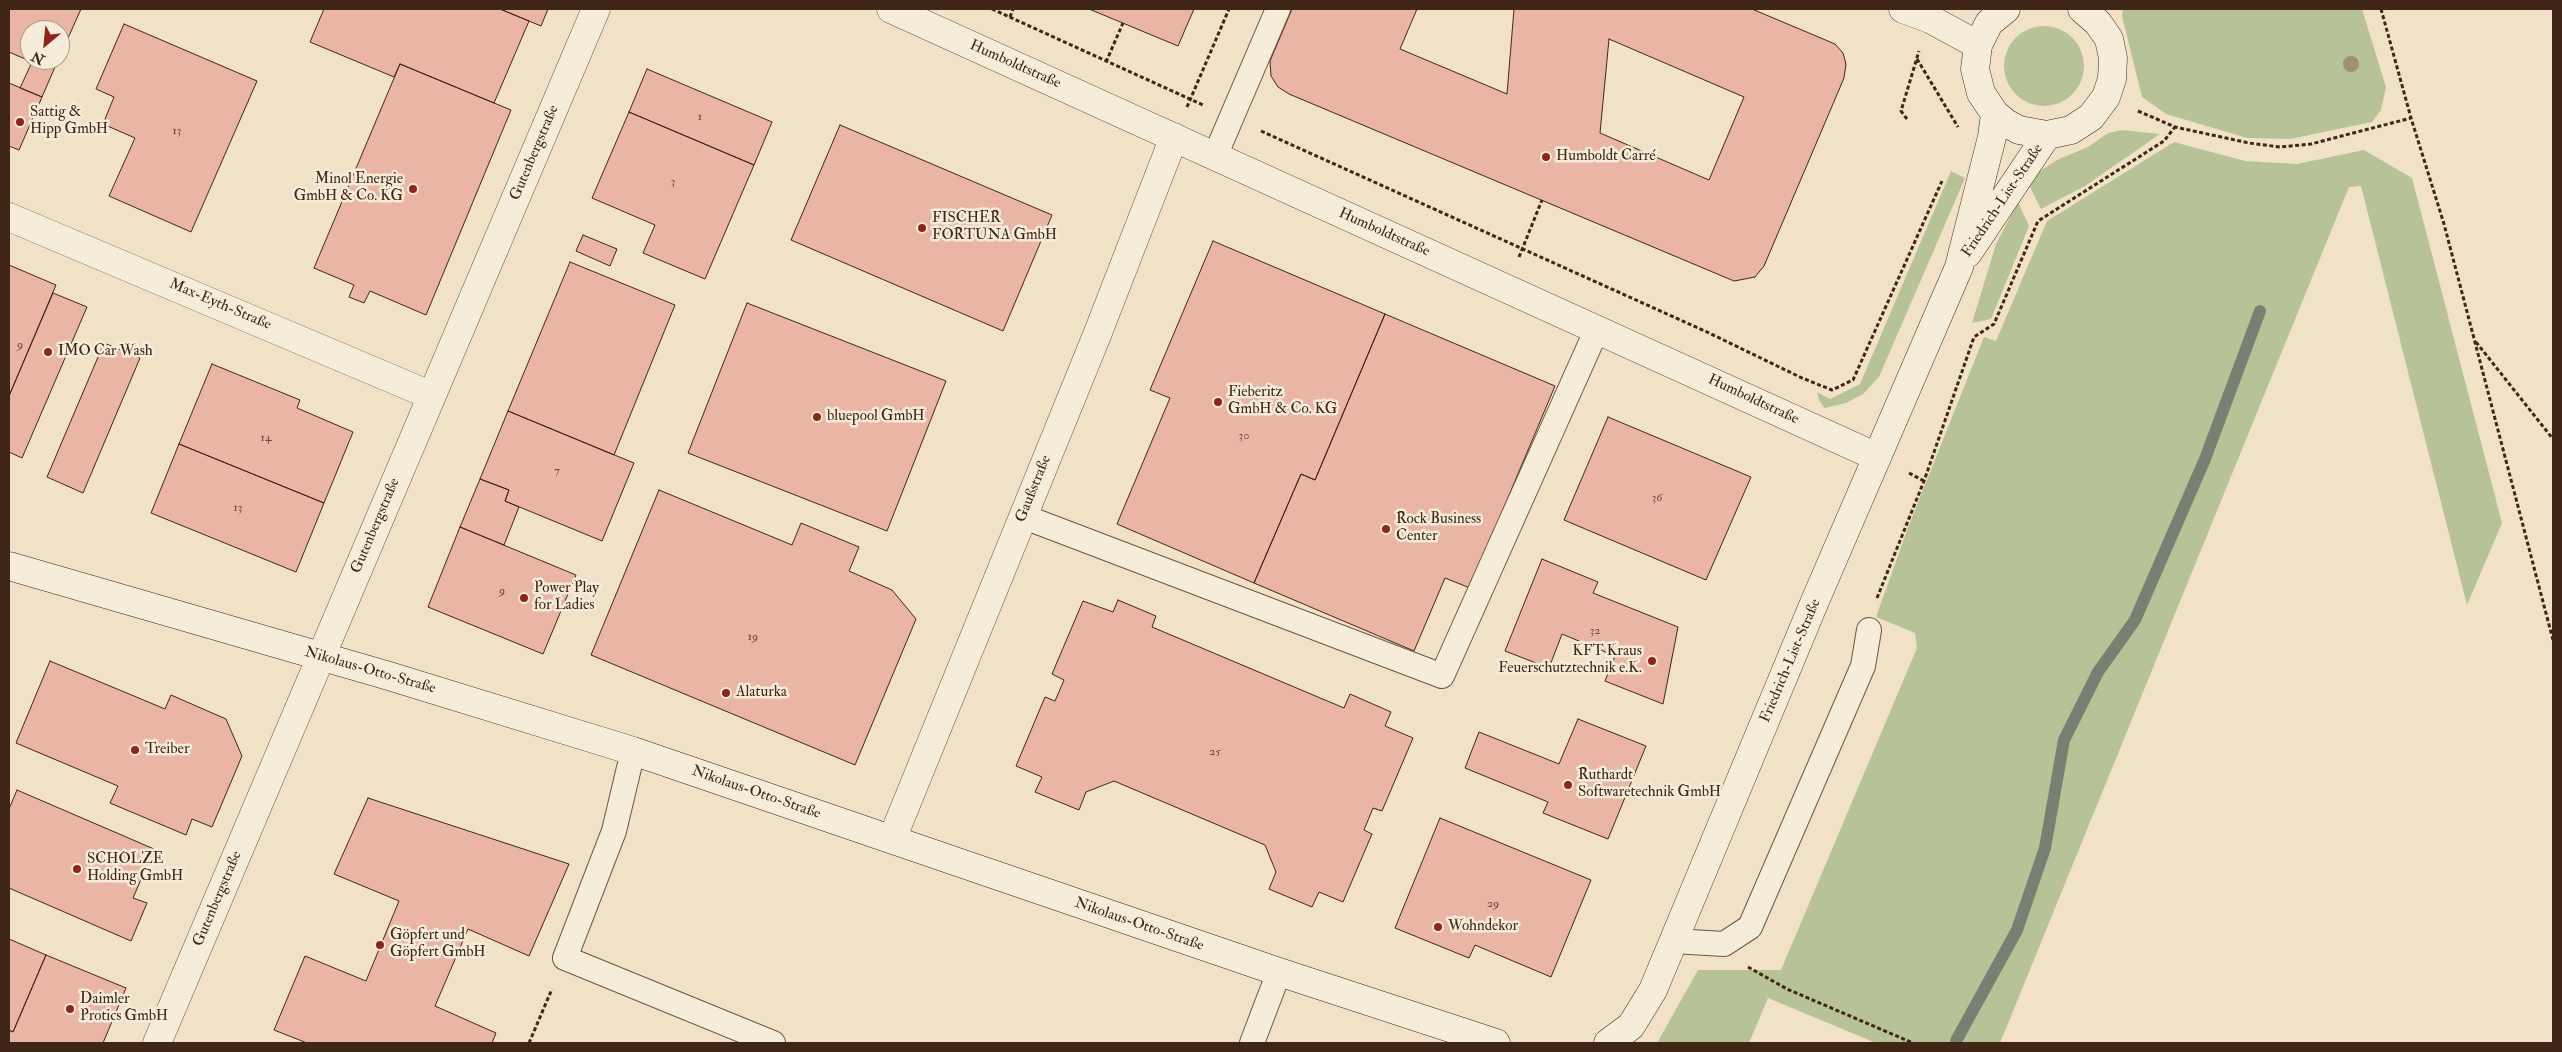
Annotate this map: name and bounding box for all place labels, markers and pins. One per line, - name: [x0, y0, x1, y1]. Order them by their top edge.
- place label: Sattig & Hipp GmbH: [30, 104, 108, 139]
- marker: Sattig & Hipp GmbH: [14, 116, 26, 128]
- place label: Humboldt Carré: [1556, 148, 1656, 166]
- marker: Humboldt Carré: [1540, 151, 1552, 163]
- place label: Minol Energie GmbH & Co. KG: [294, 171, 403, 206]
- marker: Minol Energie GmbH & Co. KG: [407, 183, 419, 195]
- place label: FISCHER FORTUNA GmbH: [932, 210, 1057, 245]
- marker: FISCHER FORTUNA GmbH: [916, 222, 928, 234]
- place label: IMO Car Wash: [58, 343, 153, 361]
- marker: IMO Car Wash: [42, 346, 54, 358]
- place label: Fieberitz GmbH & Co. KG: [1228, 384, 1337, 419]
- marker: Fieberitz GmbH & Co. KG: [1212, 396, 1224, 408]
- place label: bluepool GmbH: [827, 408, 925, 426]
- marker: bluepool GmbH: [811, 411, 823, 423]
- place label: Rock Business Center: [1396, 511, 1481, 546]
- marker: Rock Business Center: [1380, 523, 1392, 535]
- place label: Power Play for Ladies: [534, 580, 599, 615]
- marker: Power Play for Ladies: [518, 592, 530, 604]
- place label: KFT Kraus Feuerschutztechnik e.K.: [1498, 643, 1642, 678]
- marker: KFT Kraus Feuerschutztechnik e.K.: [1646, 655, 1658, 667]
- place label: Alaturka: [736, 684, 787, 702]
- marker: Alaturka: [720, 687, 732, 699]
- place label: Treiber: [145, 741, 189, 759]
- marker: Treiber: [129, 744, 141, 756]
- place label: Ruthardt Softwaretechnik GmbH: [1578, 767, 1721, 802]
- marker: Ruthardt Softwaretechnik GmbH: [1562, 779, 1574, 791]
- place label: SCHOLZE Holding GmbH: [87, 851, 183, 886]
- marker: SCHOLZE Holding GmbH: [71, 863, 83, 875]
- place label: Wohndekor: [1448, 918, 1518, 936]
- marker: Wohndekor: [1432, 921, 1444, 933]
- place label: Göpfert und Göpfert GmbH: [390, 927, 486, 962]
- marker: Göpfert und Göpfert GmbH: [374, 939, 386, 951]
- place label: Daimler Protics GmbH: [80, 991, 168, 1026]
- marker: Daimler Protics GmbH: [64, 1003, 76, 1015]

